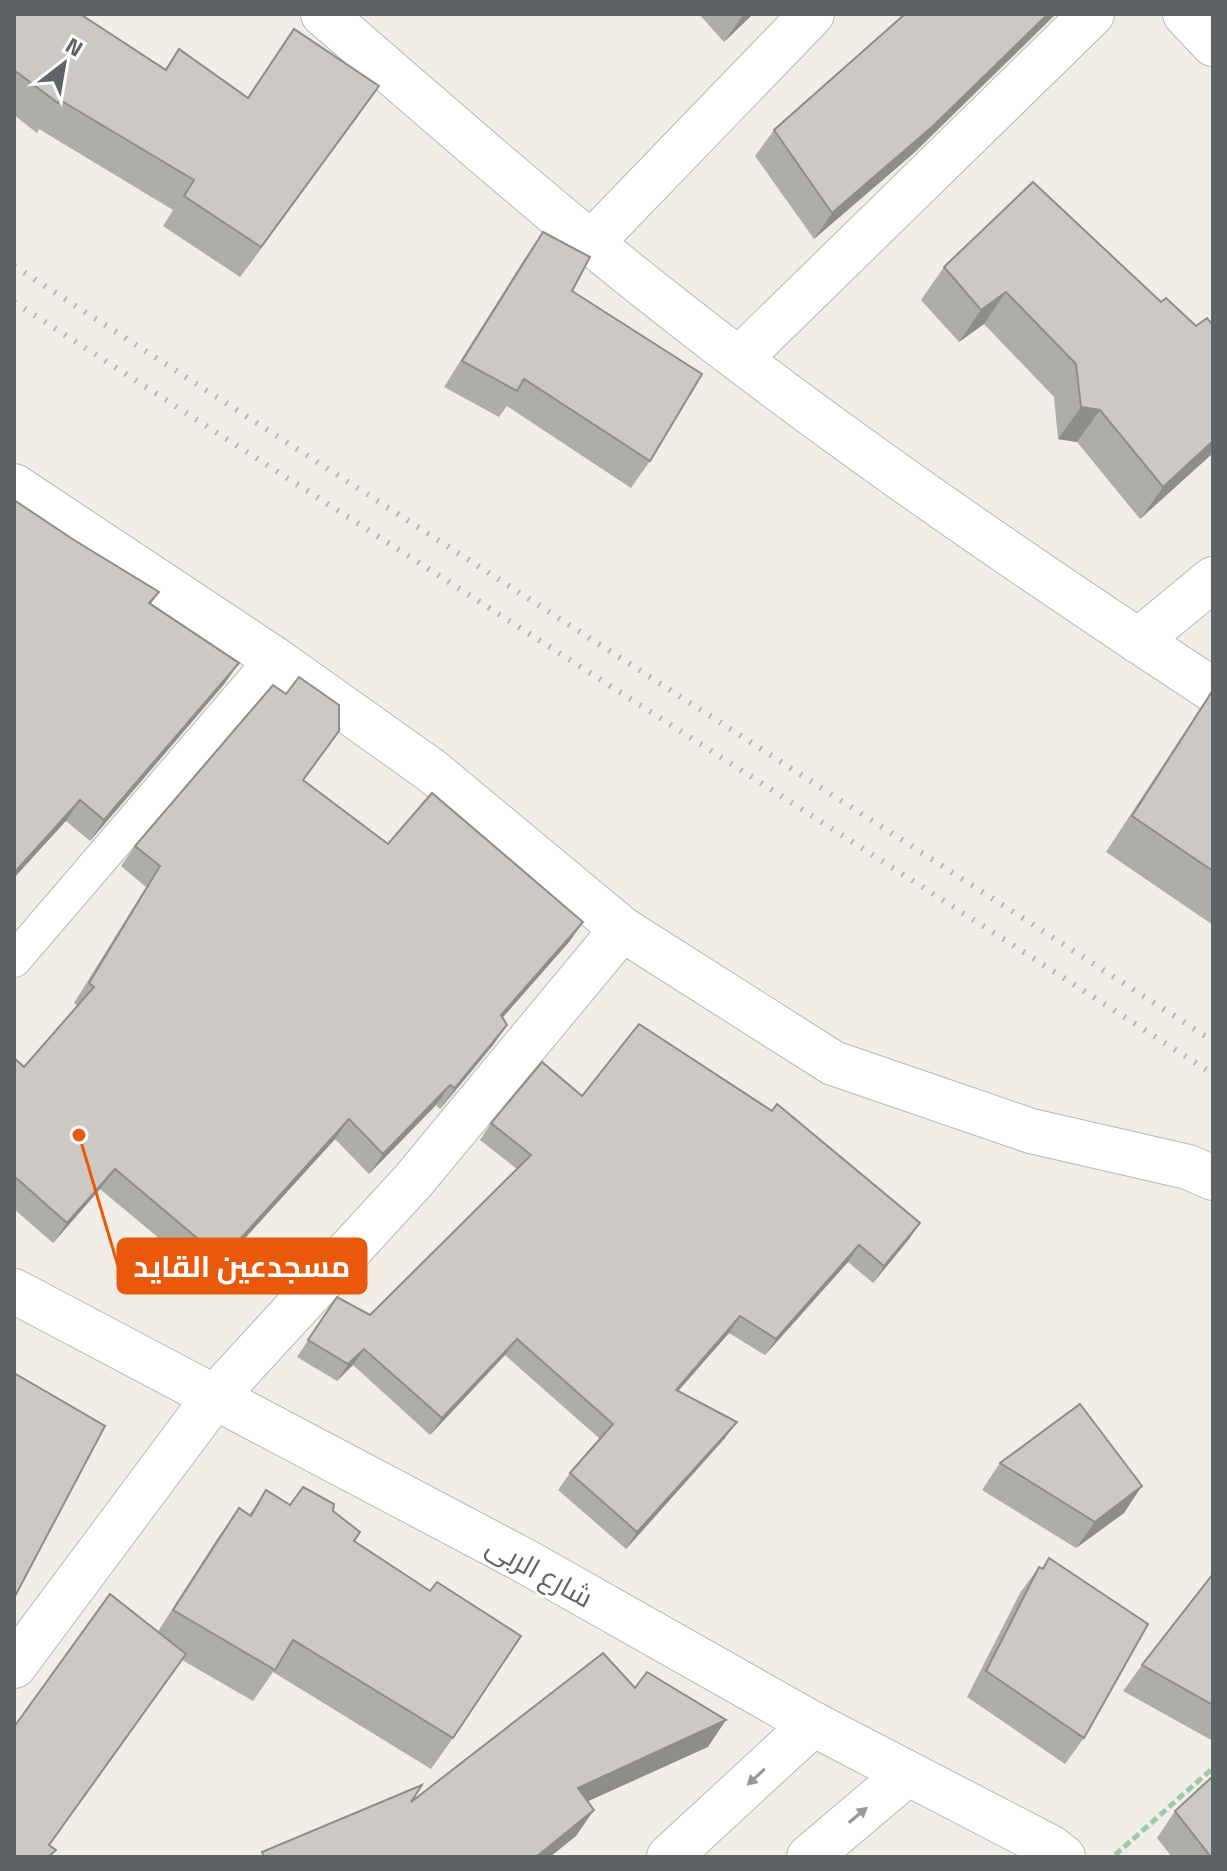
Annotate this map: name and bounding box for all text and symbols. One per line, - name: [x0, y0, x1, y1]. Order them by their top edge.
- north arrow: [24, 24, 104, 104]
- text: N: [59, 28, 90, 65]
- callout: مسجدعين القايد: [118, 1239, 366, 1293]
- text: مسجدعين القايد: [134, 1243, 350, 1289]
- street label: شارع الربى: [479, 1524, 601, 1618]
- one-way arrow: [746, 1767, 765, 1785]
- one-way arrow: [848, 1807, 868, 1824]

